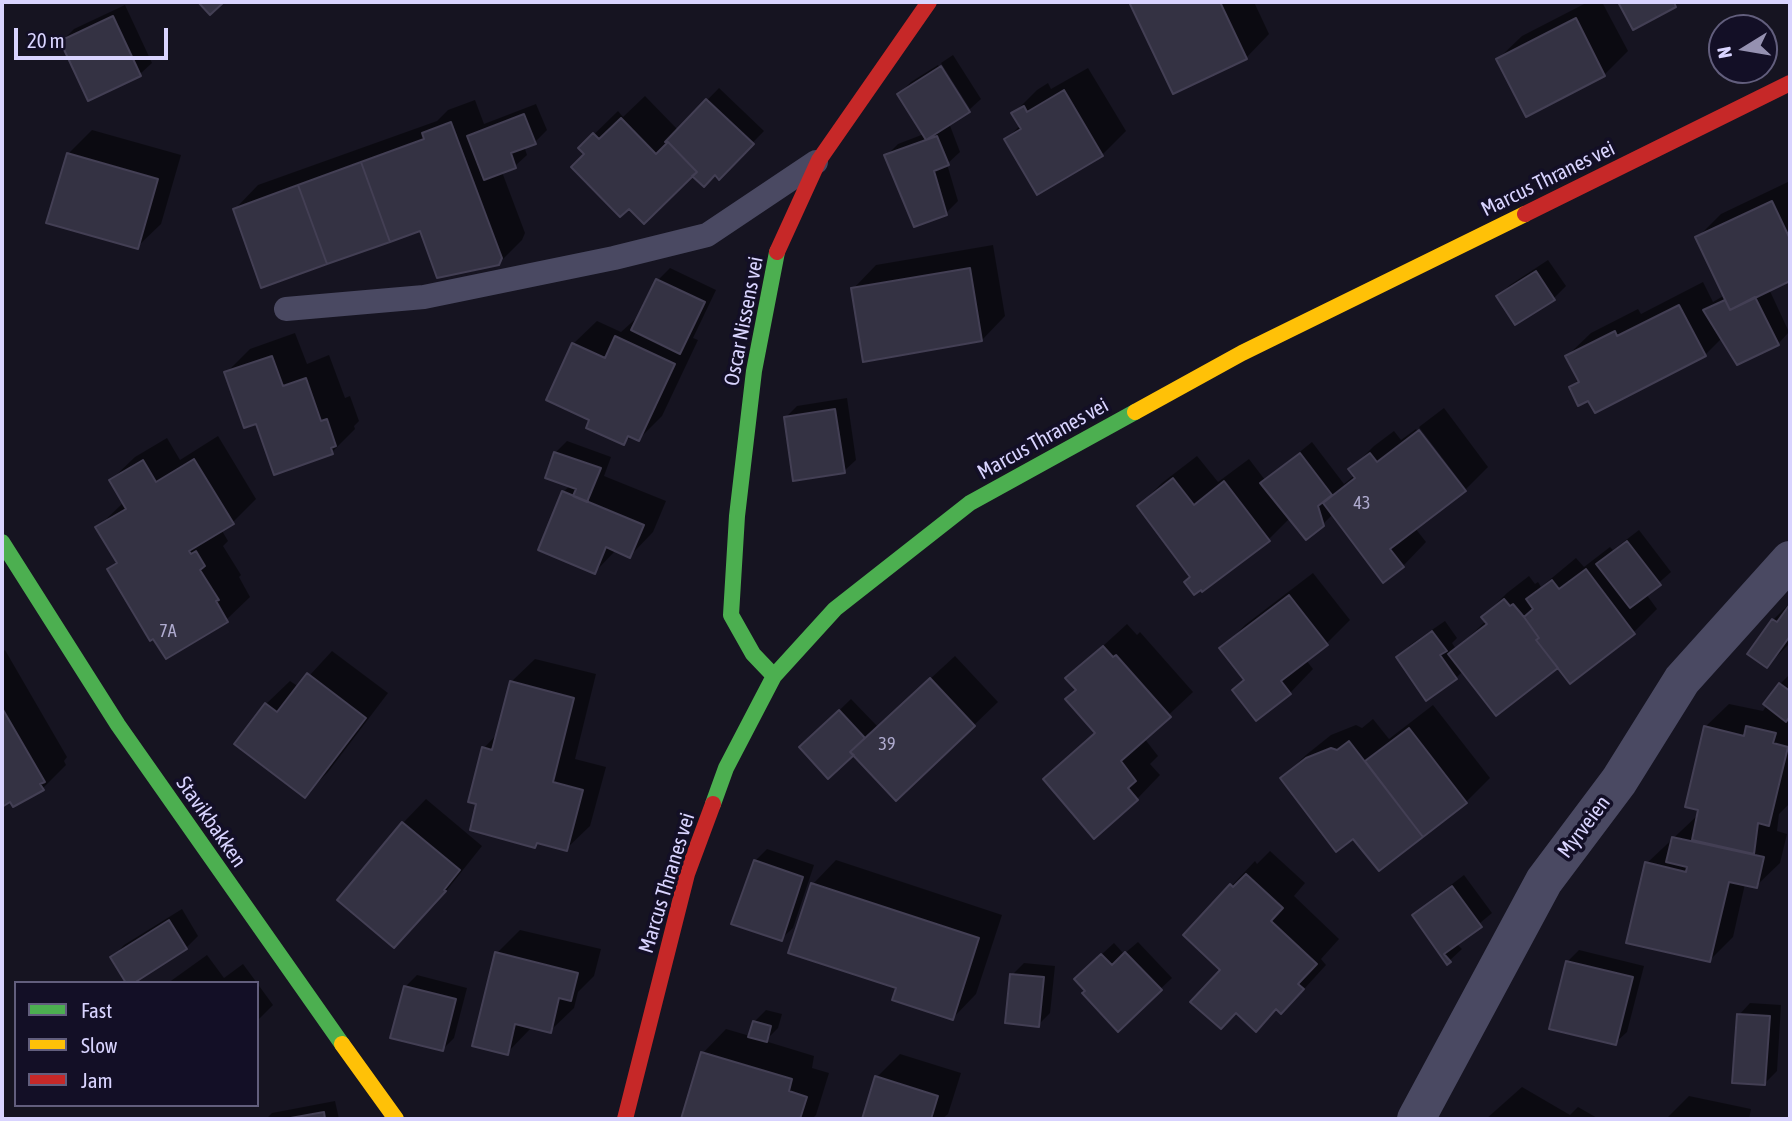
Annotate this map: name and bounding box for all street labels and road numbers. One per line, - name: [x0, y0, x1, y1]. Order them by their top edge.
- street label: Marcus Thranes vei: [1477, 136, 1619, 222]
- street label: Oscar Nissens vei: [719, 254, 769, 388]
- street label: Marcus Thranes vei: [973, 393, 1113, 485]
- street label: Stavikbakken: [171, 772, 251, 872]
- street label: Myrveien: [1552, 791, 1616, 863]
- street label: Marcus Thranes vei: [634, 810, 700, 956]

